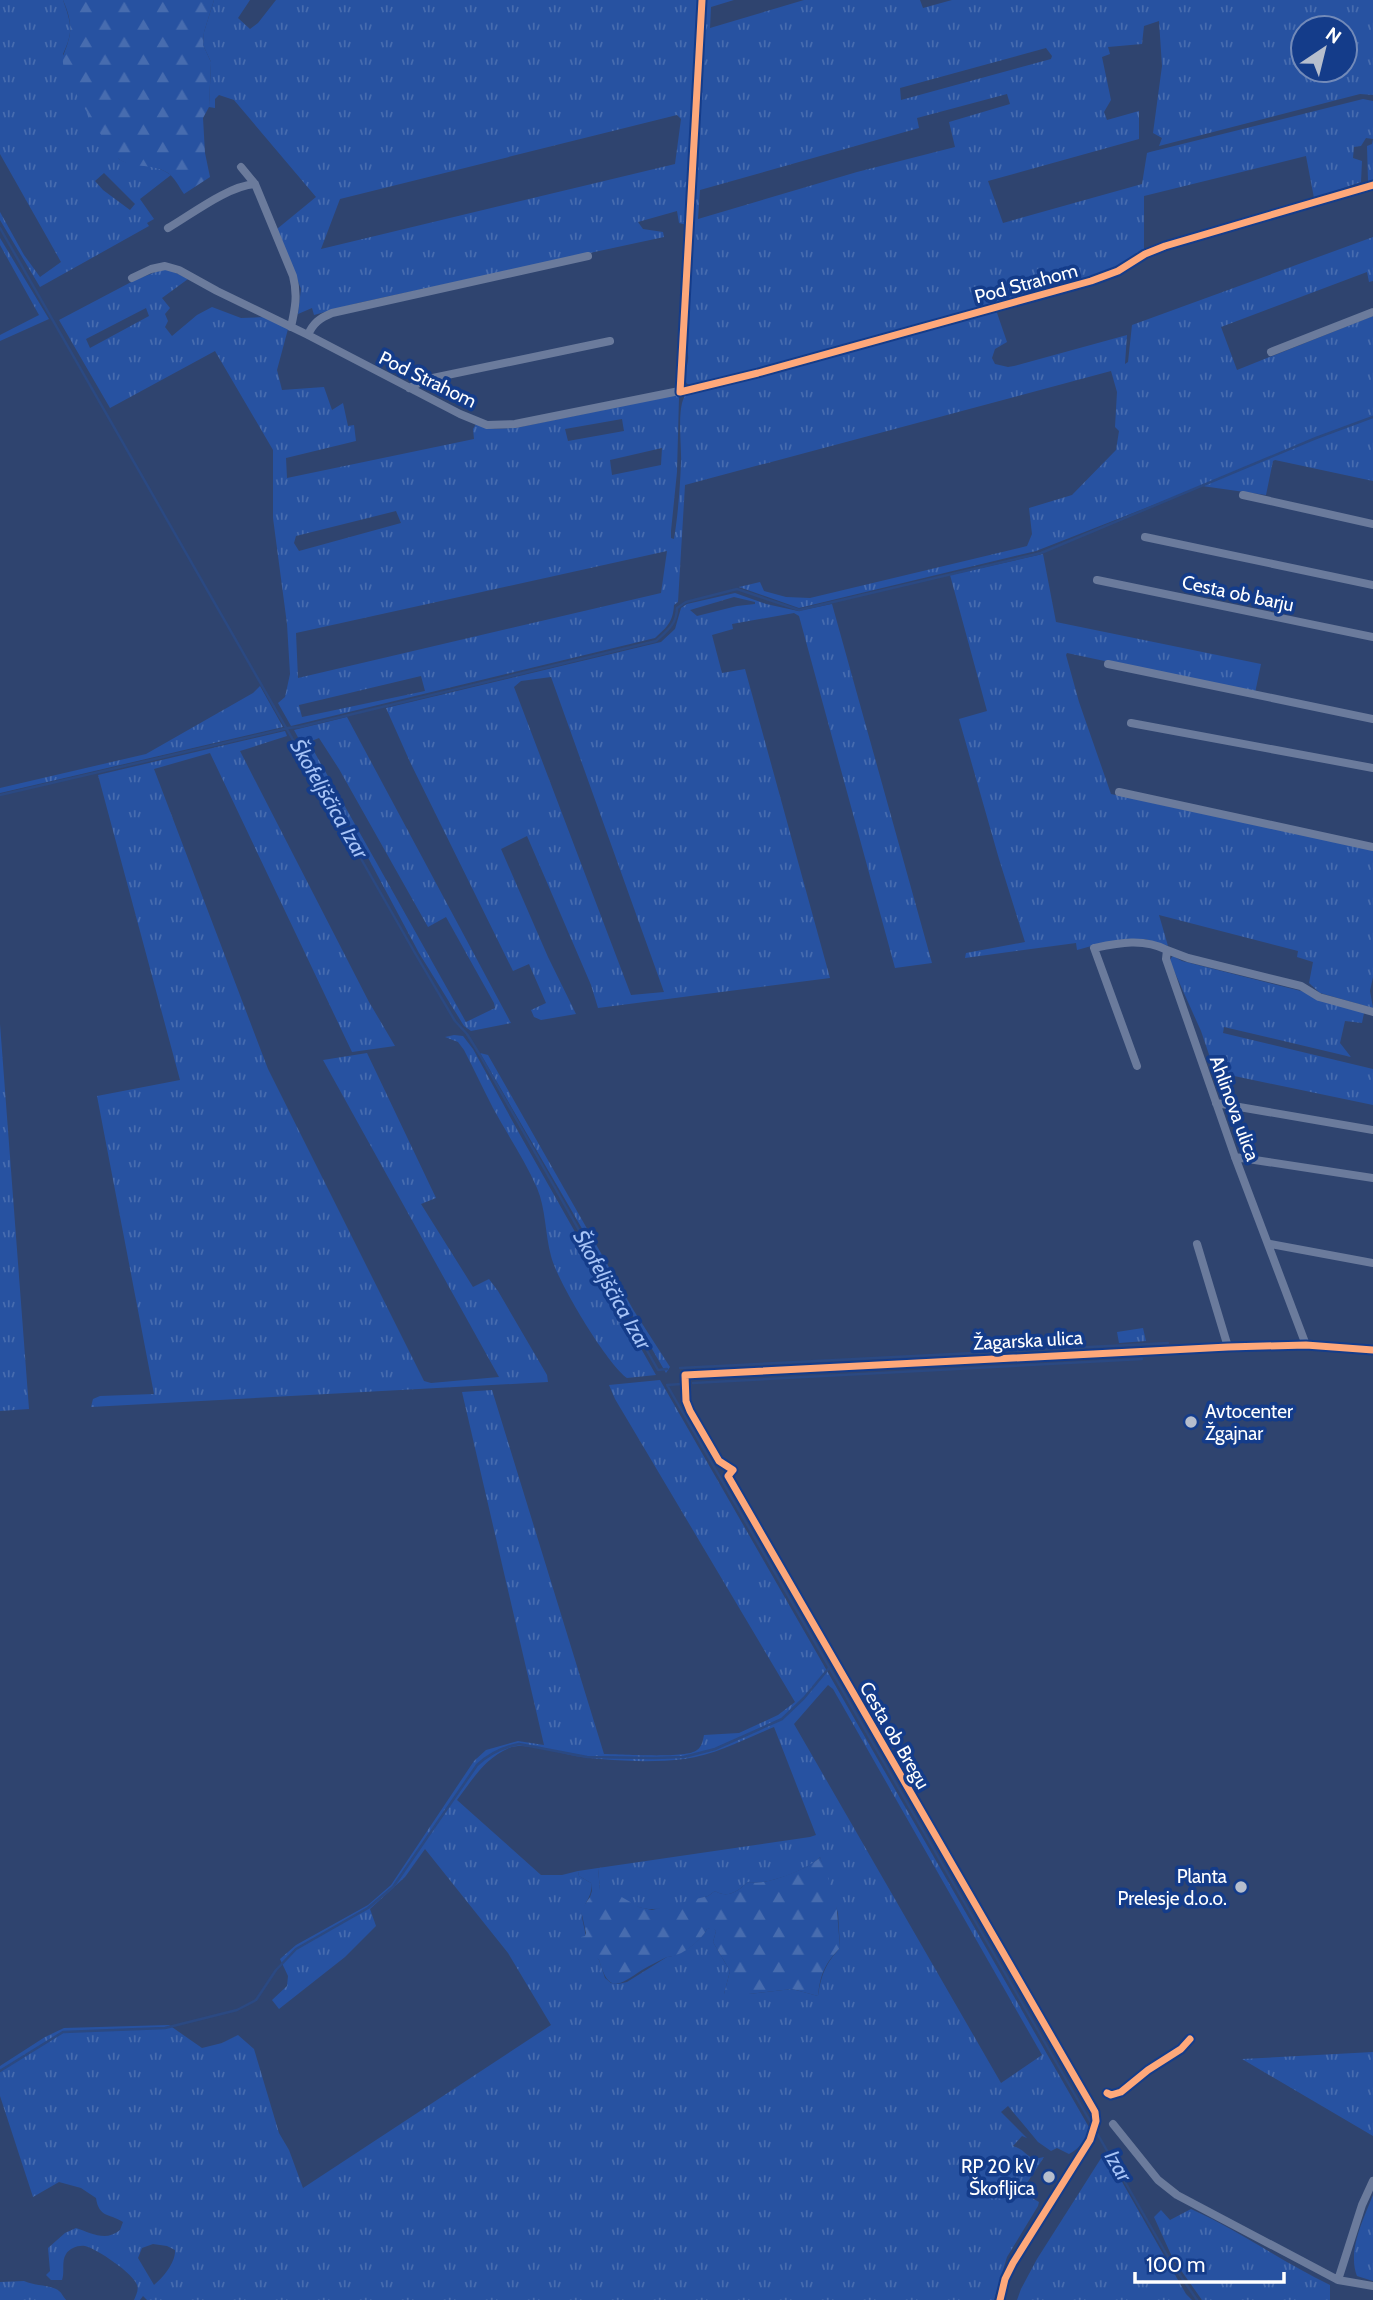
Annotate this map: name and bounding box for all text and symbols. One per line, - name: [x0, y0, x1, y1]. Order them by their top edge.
- north arrow: [1289, 14, 1359, 84]
- text: N: [1321, 22, 1346, 49]
- street label: Pod Strahom: [972, 259, 1080, 308]
- street label: Pod Strahom: [375, 346, 480, 413]
- street label: Cesta ob barju: [1180, 570, 1296, 617]
- water label: Škofeljščica Izar: [284, 735, 374, 865]
- street label: Ahlinova ulica: [1205, 1052, 1264, 1164]
- water label: Škofeljščica Izar: [567, 1226, 657, 1356]
- street label: Žagarska ulica: [973, 1325, 1083, 1355]
- place label: Avtocenter Žgajnar: [1205, 1400, 1293, 1445]
- marker: Avtocenter Žgajnar: [1183, 1414, 1199, 1430]
- street label: Cesta ob Bregu: [855, 1677, 935, 1793]
- place label: Planta Prelesje d.o.o.: [1117, 1865, 1227, 1910]
- marker: Planta Prelesje d.o.o.: [1233, 1879, 1249, 1895]
- water label: Izar: [1100, 2146, 1138, 2187]
- place label: RP 20 kV Škofljica: [961, 2155, 1035, 2200]
- marker: RP 20 kV Škofljica: [1041, 2169, 1057, 2185]
- scale bar: [1135, 2240, 1284, 2284]
- text: 100 m: [1146, 2252, 1205, 2277]

